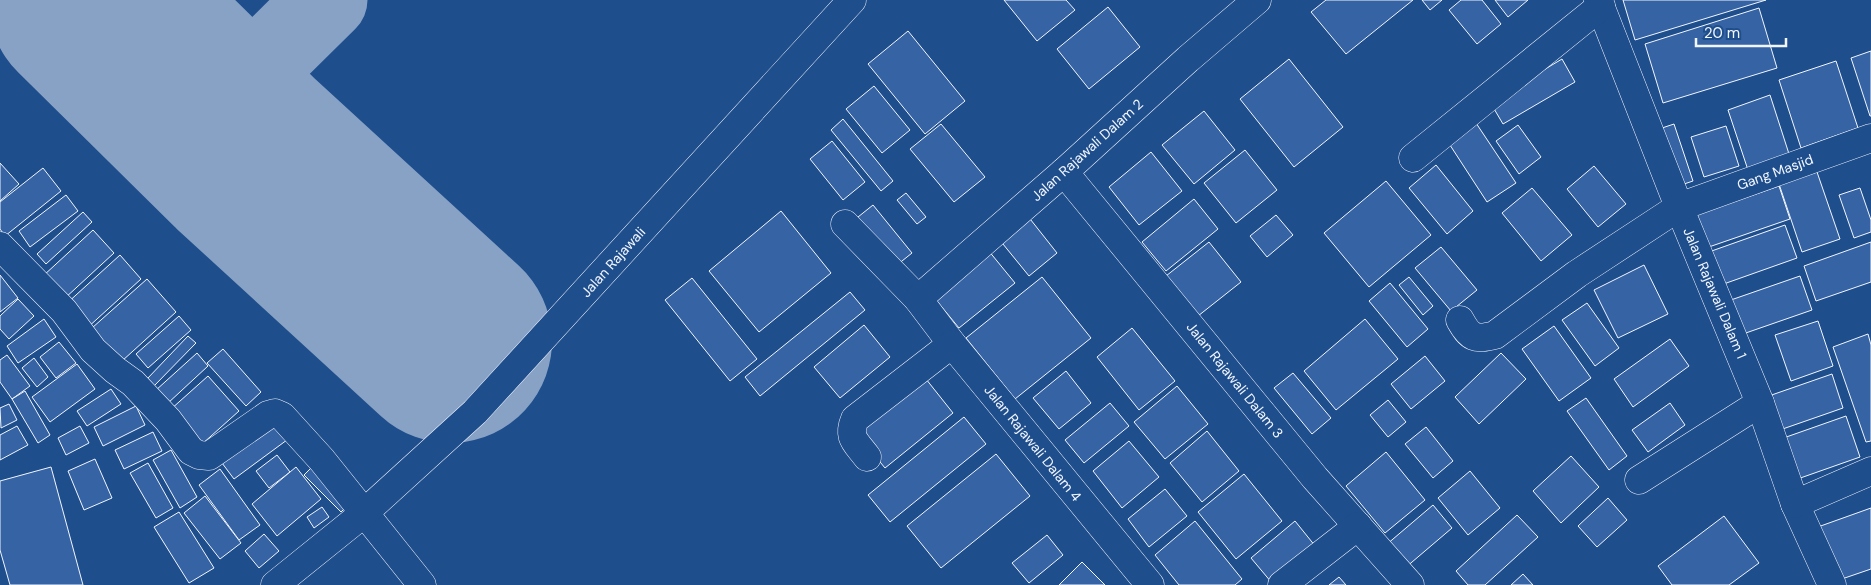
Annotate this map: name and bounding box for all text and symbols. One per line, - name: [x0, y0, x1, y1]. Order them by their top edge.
- scale bar: [1696, 15, 1786, 47]
- text: 20 m: [1704, 23, 1740, 43]
- street label: Jalan Rajawali Dalam 2: [1027, 95, 1147, 205]
- street label: Gang Masjid: [1734, 150, 1816, 194]
- street label: Jalan Rajawali: [577, 223, 649, 301]
- street label: Jalan Rajawali Dalam 1: [1679, 225, 1751, 361]
- street label: Jalan Rajawali Dalam 3: [1183, 318, 1287, 442]
- street label: Jalan Rajawali Dalam 4: [980, 381, 1086, 505]

